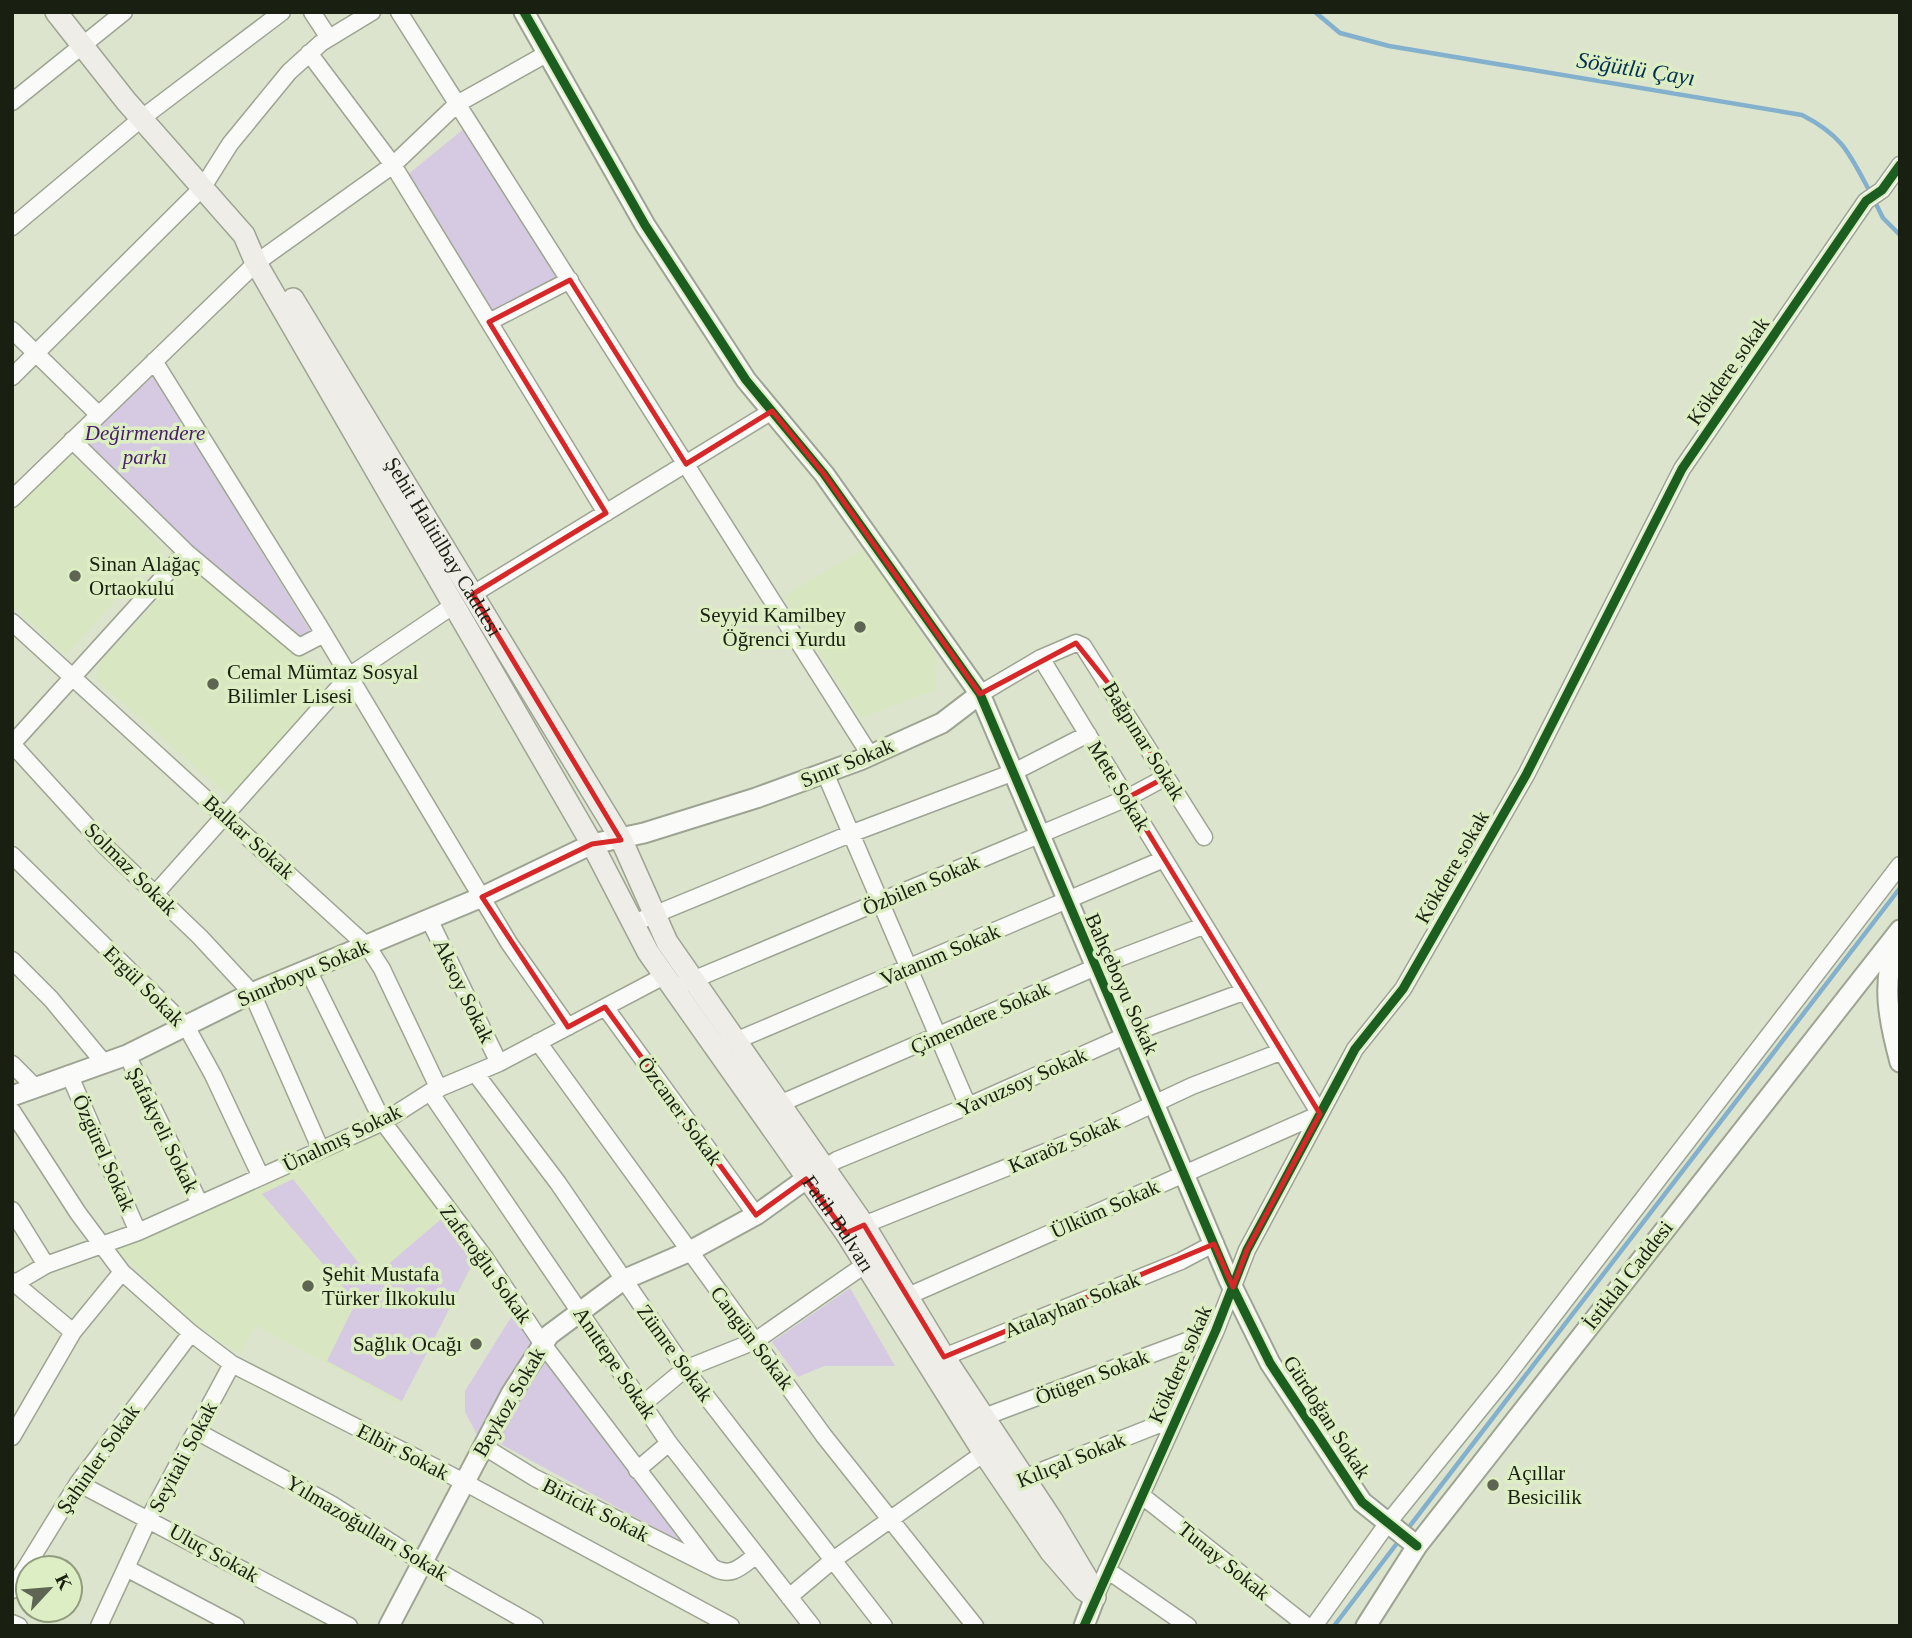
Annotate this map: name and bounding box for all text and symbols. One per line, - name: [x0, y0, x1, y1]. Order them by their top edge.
- water label: Söğütlü Çayı: [1575, 47, 1697, 91]
- street label: Kökdere sokak: [1682, 312, 1774, 430]
- park label: Değirmendere parkı: [84, 421, 205, 469]
- street label: Şehit Halitilbay Caddesi: [380, 453, 507, 641]
- place label: Sinan Alağaç Ortaokulu: [89, 552, 200, 600]
- marker: Sinan Alağaç Ortaokulu: [67, 568, 83, 584]
- place label: Seyyid Kamilbey Öğrenci Yurdu: [700, 603, 846, 651]
- marker: Seyyid Kamilbey Öğrenci Yurdu: [852, 619, 868, 635]
- place label: Cemal Mümtaz Sosyal Bilimler Lisesi: [227, 660, 418, 708]
- marker: Cemal Mümtaz Sosyal Bilimler Lisesi: [205, 676, 221, 692]
- street label: Bağpınar Sokak: [1098, 678, 1190, 805]
- street label: Sınır Sokak: [797, 733, 898, 793]
- street label: Mete Sokak: [1083, 737, 1156, 836]
- street label: Balkar Sokak: [199, 790, 300, 884]
- street label: Kökdere sokak: [1410, 806, 1494, 928]
- street label: Solmaz Sokak: [80, 818, 183, 921]
- street label: Özbilen Sokak: [859, 849, 983, 920]
- street label: Bahçeboyu Sokak: [1080, 910, 1164, 1059]
- street label: Vatanım Sokak: [877, 919, 1004, 991]
- street label: Sınırboyu Sokak: [234, 934, 373, 1012]
- street label: Aksoy Sokak: [429, 935, 500, 1047]
- street label: Ergül Sokak: [99, 941, 190, 1032]
- street label: Çimendere Sokak: [907, 976, 1054, 1059]
- street label: Yavuzsoy Sokak: [953, 1042, 1091, 1121]
- street label: Özcaner Sokak: [633, 1052, 728, 1170]
- street label: Şafakyeli Sokak: [122, 1063, 204, 1197]
- street label: Özgürel Sokak: [68, 1091, 141, 1216]
- street label: Ünalmış Sokak: [279, 1099, 406, 1177]
- street label: Karaöz Sokak: [1005, 1110, 1124, 1178]
- street label: Fatih Bulvarı: [797, 1171, 880, 1277]
- street label: Ülküm Sokak: [1047, 1174, 1163, 1244]
- street label: Zaferoğlu Sokak: [435, 1200, 537, 1328]
- street label: İstiklal Caddesi: [1578, 1216, 1678, 1334]
- place label: Şehit Mustafa Türker İlkokulu: [322, 1262, 456, 1310]
- street label: Atalayhan Sokak: [1001, 1267, 1144, 1343]
- marker: Şehit Mustafa Türker İlkokulu: [300, 1278, 316, 1294]
- street label: Cangün Sokak: [705, 1282, 799, 1395]
- street label: Zümre Sokak: [632, 1300, 718, 1406]
- street label: Kökdere sokak: [1143, 1301, 1217, 1427]
- street label: Anıttepe Sokak: [569, 1302, 662, 1424]
- place label: Sağlık Ocağı: [353, 1332, 462, 1356]
- marker: Sağlık Ocağı: [468, 1336, 484, 1352]
- street label: Beykoz Sokak: [468, 1343, 550, 1461]
- street label: Ötügen Sokak: [1032, 1344, 1153, 1410]
- street label: Gürdoğan Sokak: [1278, 1351, 1376, 1483]
- street label: Seyitali Sokak: [144, 1397, 222, 1516]
- street label: Şahinler Sokak: [52, 1399, 145, 1518]
- street label: Elbir Sokak: [353, 1419, 453, 1486]
- street label: Kılıçal Sokak: [1013, 1427, 1129, 1493]
- place label: Açıllar Besicilik: [1507, 1461, 1582, 1509]
- street label: Yılmazoğulları Sokak: [282, 1470, 453, 1586]
- street label: Biricik Sokak: [539, 1473, 654, 1547]
- marker: Açıllar Besicilik: [1485, 1477, 1501, 1493]
- street label: Tunay Sokak: [1173, 1517, 1275, 1605]
- street label: Uluç Sokak: [165, 1519, 263, 1588]
- north arrow: [14, 1554, 84, 1624]
- text: K: [51, 1571, 77, 1593]

